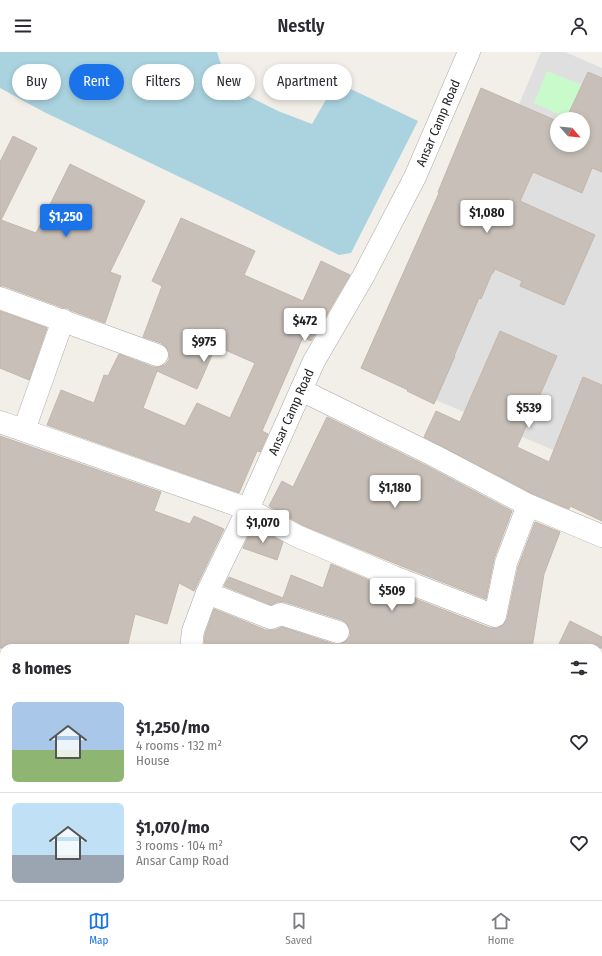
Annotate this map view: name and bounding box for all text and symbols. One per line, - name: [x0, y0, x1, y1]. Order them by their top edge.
- icon: menu: [12, 15, 34, 37]
- text: Nestly: [278, 15, 324, 37]
- icon: person: [568, 15, 590, 37]
- chip: Buy: [12, 64, 61, 100]
- chip: Rent: [69, 64, 124, 100]
- chip: Filters: [132, 64, 194, 100]
- chip: New: [202, 64, 255, 100]
- chip: Apartment: [263, 64, 352, 100]
- street label: Ansar Camp Road: [413, 77, 463, 169]
- north arrow: [550, 112, 590, 152]
- map controls: [550, 112, 590, 152]
- pin: $1,080: [454, 200, 520, 234]
- pin: $1,250: [33, 204, 99, 238]
- text: $1,080: [469, 205, 505, 220]
- text: $1,250: [49, 209, 83, 224]
- pin: $472: [281, 308, 329, 342]
- text: $472: [293, 313, 317, 328]
- pin: $975: [180, 329, 228, 363]
- text: $975: [192, 334, 216, 349]
- street label: Ansar Camp Road: [265, 367, 317, 457]
- pin: $539: [505, 395, 553, 429]
- text: $539: [516, 400, 542, 415]
- pin: $1,180: [362, 475, 428, 509]
- text: $1,180: [379, 480, 411, 495]
- pin: $1,070: [230, 510, 296, 544]
- text: $1,070: [246, 515, 280, 530]
- pin: $509: [368, 578, 416, 612]
- text: $509: [379, 583, 405, 598]
- icon: filters: [568, 657, 590, 679]
- text: 8 homes: [12, 658, 72, 679]
- text: $1,250/mo: [136, 717, 210, 738]
- icon: home: [44, 718, 92, 766]
- icon: heart: [568, 731, 590, 753]
- text: 4 rooms · 132 m²: [136, 738, 222, 753]
- text: House: [136, 753, 170, 768]
- text: $1,070/mo: [136, 817, 210, 838]
- icon: home: [44, 819, 92, 867]
- icon: heart: [568, 832, 590, 854]
- text: 3 rooms · 104 m²: [136, 838, 223, 853]
- text: Ansar Camp Road: [136, 853, 229, 868]
- tab: Map: [88, 910, 110, 947]
- tab: Saved: [285, 910, 312, 947]
- tab: Home: [488, 910, 514, 947]

